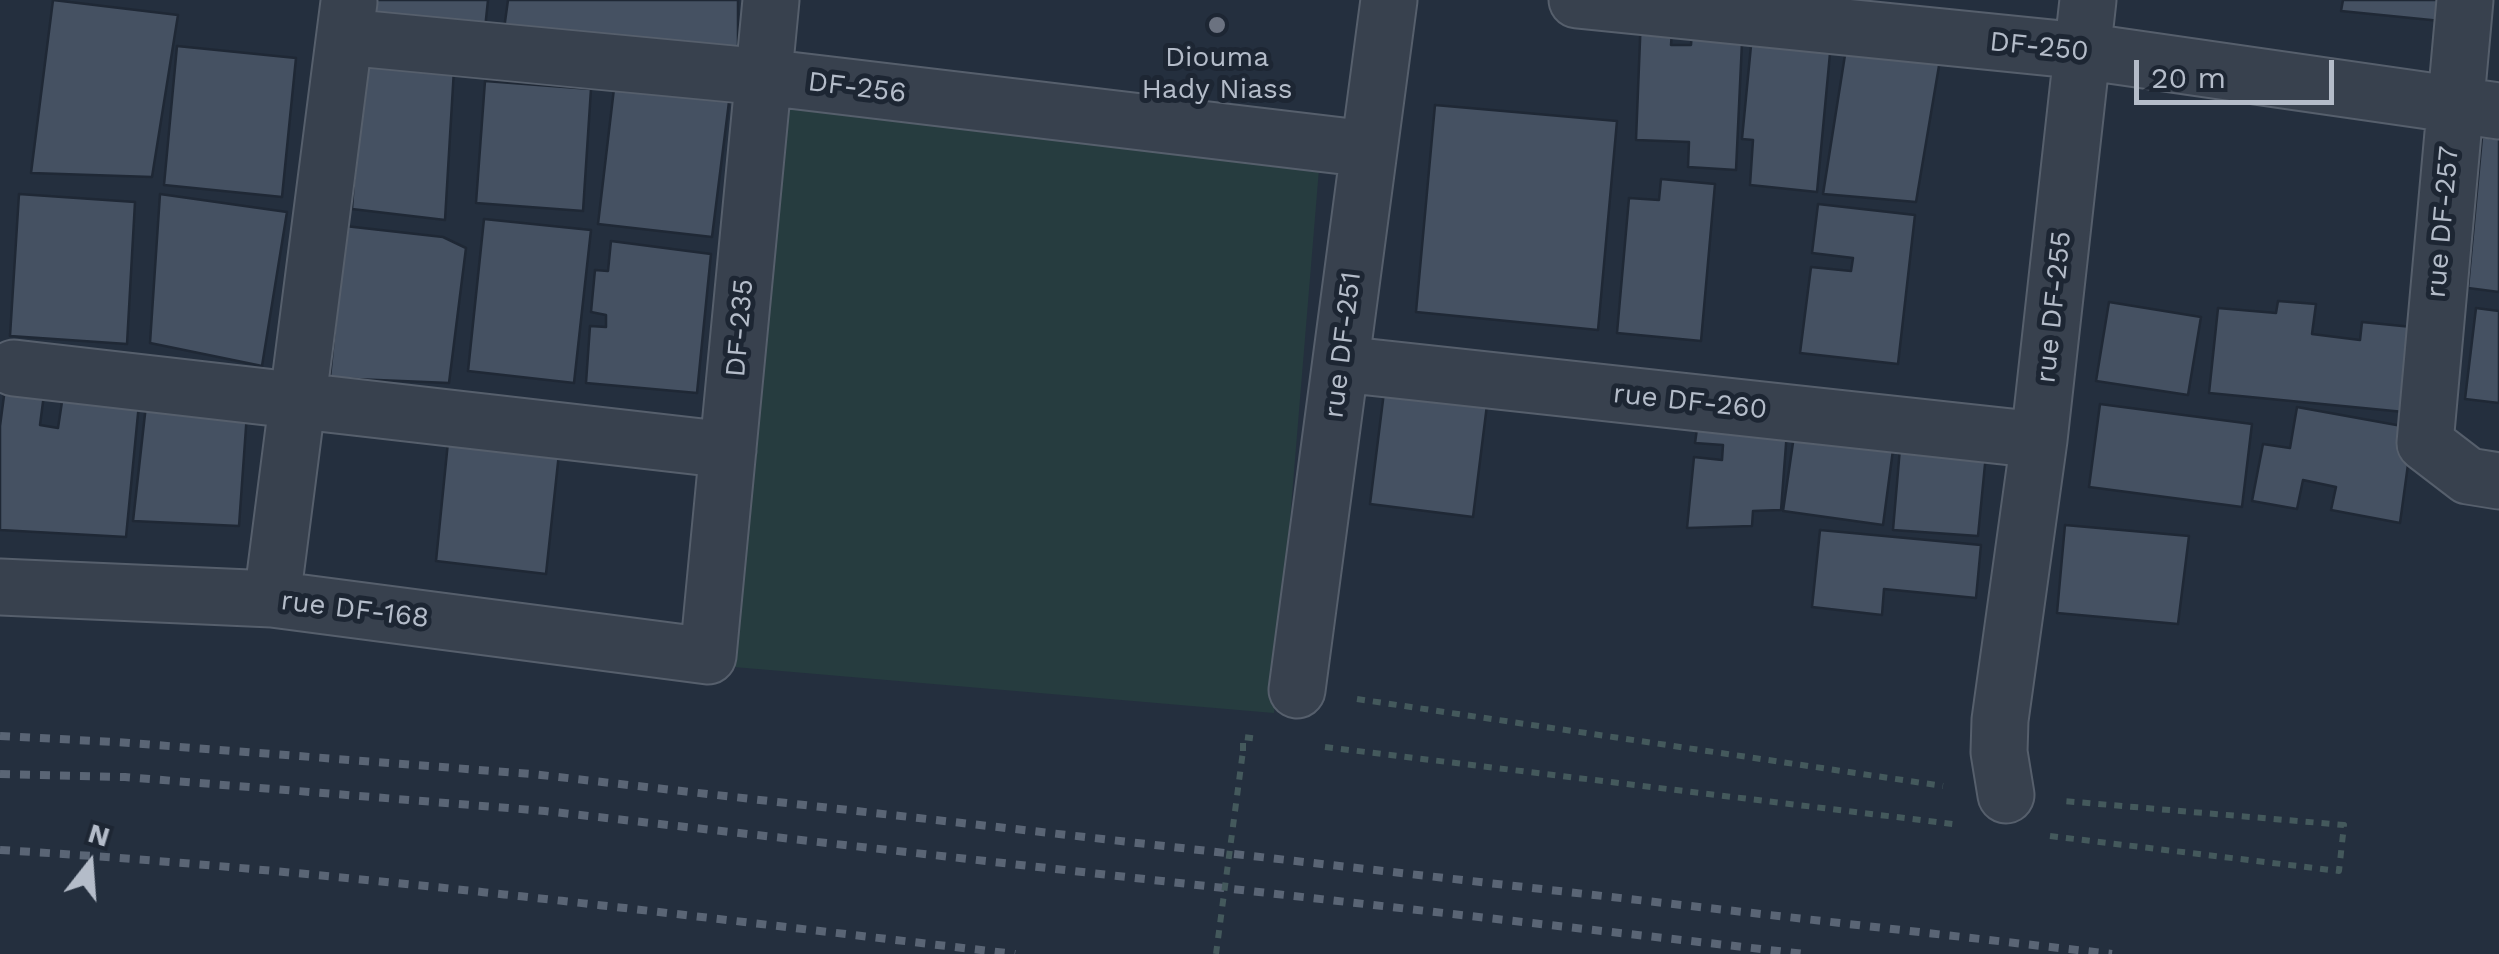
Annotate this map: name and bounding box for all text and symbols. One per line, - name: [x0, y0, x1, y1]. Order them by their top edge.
- marker: Diouma Hady Niass: [1206, 14, 1228, 36]
- street label: DF-250: [1988, 25, 2090, 69]
- scale bar: [2139, 40, 2339, 102]
- place label: Diouma Hady Niass: [1141, 41, 1293, 107]
- text: 20 m: [2151, 60, 2226, 95]
- street label: DF-256: [806, 65, 908, 111]
- street label: rue DF-257: [2420, 145, 2466, 299]
- street label: rue DF-255: [2029, 229, 2079, 385]
- street label: rue DF-251: [1317, 270, 1369, 420]
- street label: DF-235: [719, 278, 761, 378]
- street label: rue DF-260: [1611, 377, 1769, 427]
- street label: rue DF-168: [279, 584, 431, 636]
- north arrow: [40, 814, 140, 914]
- text: N: [84, 816, 114, 854]

